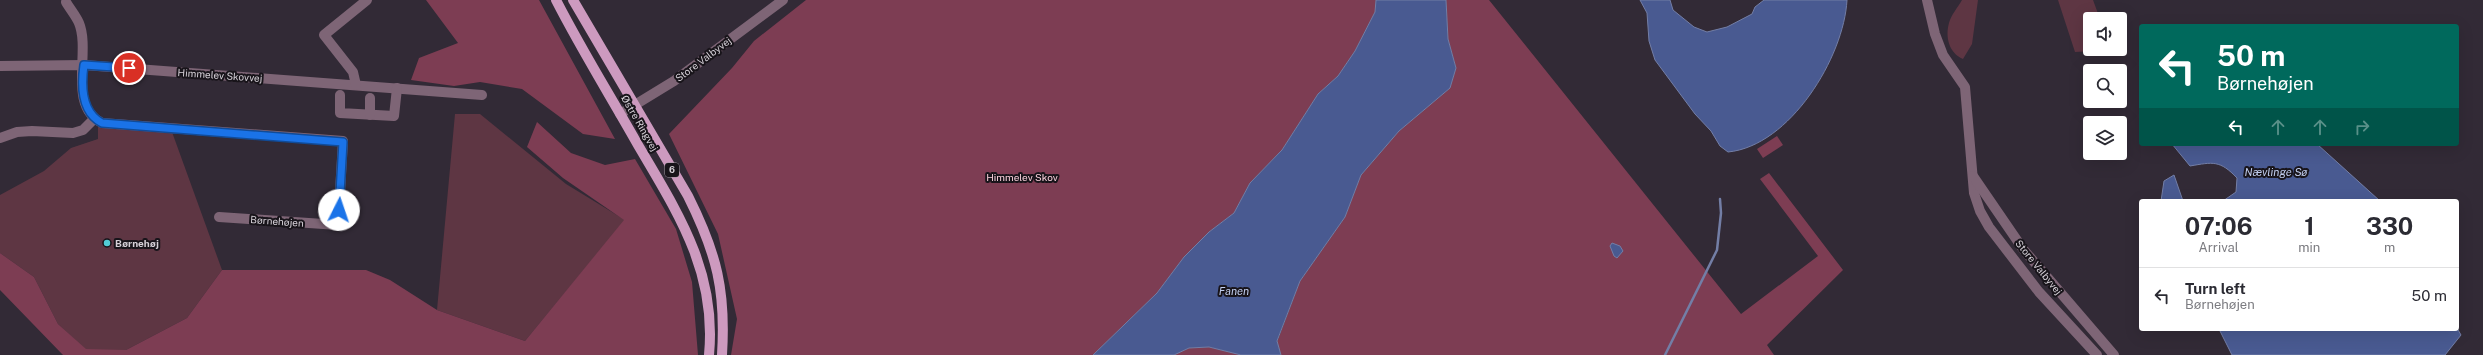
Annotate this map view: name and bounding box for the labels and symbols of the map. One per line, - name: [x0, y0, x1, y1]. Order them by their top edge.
- street label: Store Valbyvej: [673, 34, 733, 84]
- pin: [112, 51, 146, 85]
- street label: Himmelev Skovvej: [177, 66, 263, 84]
- street label: Østre Ringvej: [619, 93, 661, 153]
- road number: 6: [665, 163, 679, 177]
- water label: Nævlinge Sø: [2245, 166, 2308, 178]
- park label: Himmelev Skov: [986, 171, 1058, 183]
- position arrow: [318, 189, 360, 231]
- street label: Børnehøjen: [250, 213, 304, 229]
- place label: Børnehøj: [115, 237, 159, 249]
- street label: Store Valbyvej: [2013, 237, 2065, 297]
- marker: Børnehøj: [102, 238, 112, 248]
- water label: Fanen: [1219, 285, 1249, 297]

